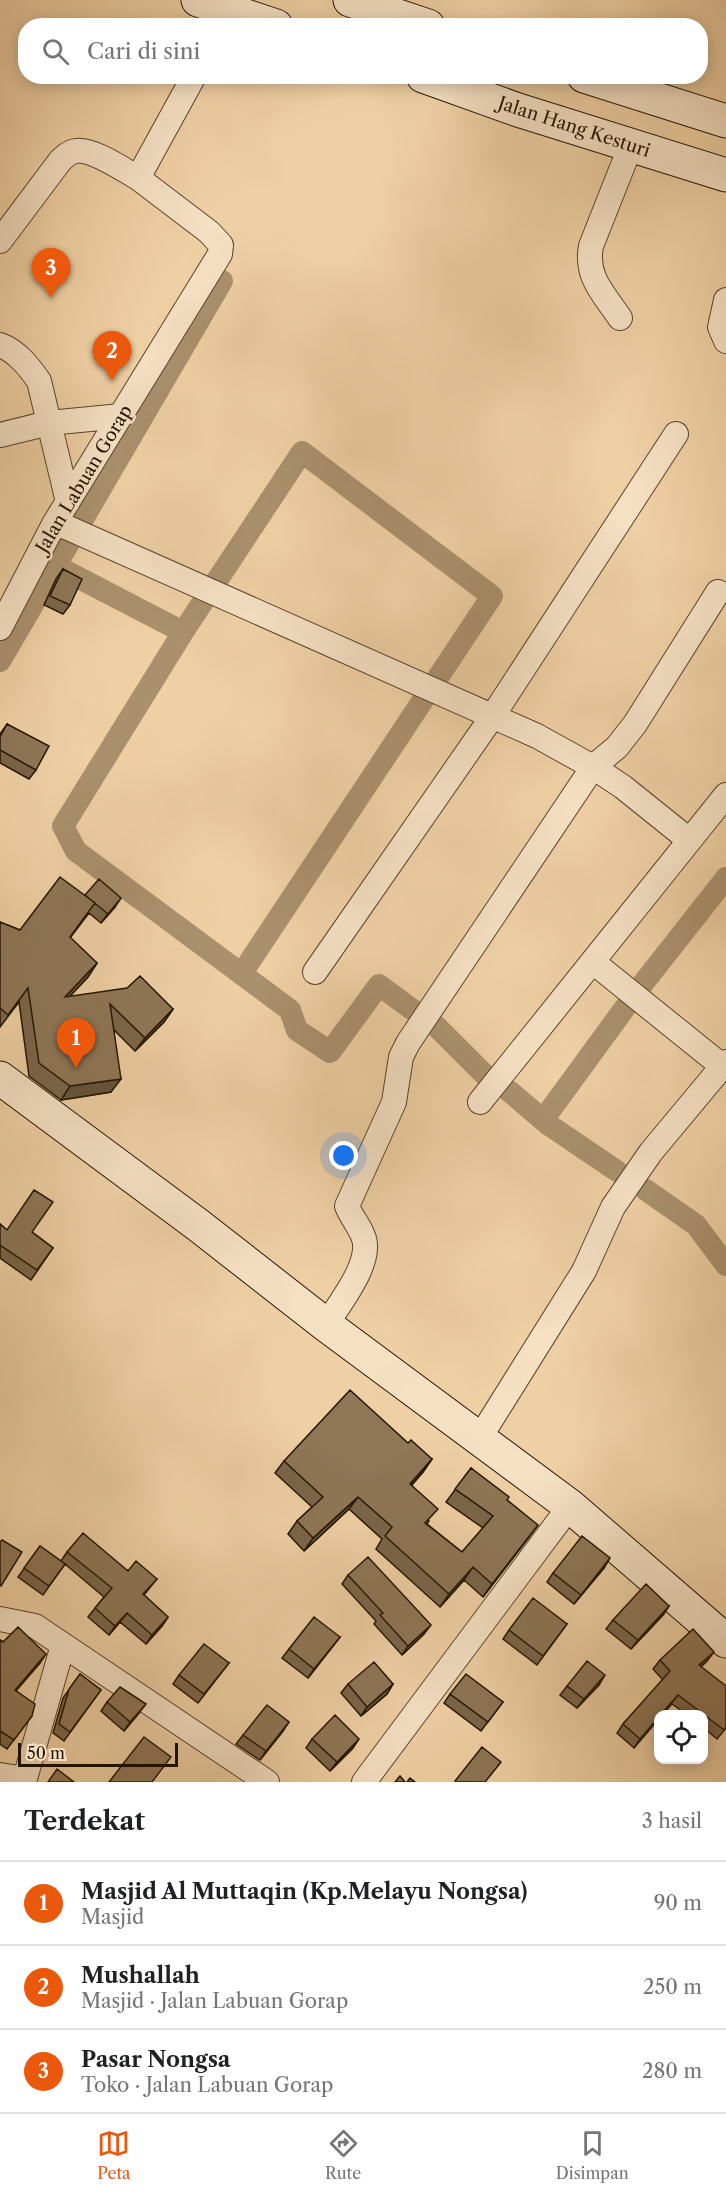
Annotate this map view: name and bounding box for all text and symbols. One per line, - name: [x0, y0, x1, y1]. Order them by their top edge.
- search box: [18, 18, 708, 84]
- icon: search: [39, 35, 72, 68]
- text: Cari di sini: [87, 38, 200, 65]
- street label: Jalan Hang Kesturi: [492, 91, 653, 162]
- pin: 3: [32, 248, 70, 298]
- pin: 2: [92, 332, 132, 381]
- street label: Jalan Labuan Gorap: [30, 401, 137, 560]
- pin: 1: [56, 1018, 96, 1068]
- your location: [329, 1141, 358, 1170]
- map controls: [654, 1710, 708, 1764]
- button: locate: [654, 1710, 708, 1764]
- scale bar: [18, 1740, 178, 1768]
- text: 50 m: [27, 1743, 65, 1763]
- text: Terdekat: [24, 1805, 145, 1837]
- text: 3 hasil: [642, 1809, 702, 1833]
- text: Masjid Al Muttaqin (Kp.Melayu Nongsa): [81, 1878, 527, 1905]
- text: 1: [39, 1891, 48, 1915]
- text: 90 m: [654, 1891, 702, 1915]
- text: Masjid: [81, 1905, 144, 1929]
- text: Mushallah: [81, 1962, 200, 1989]
- text: 2: [38, 1975, 49, 1999]
- text: 250 m: [643, 1975, 702, 1999]
- text: Masjid · Jalan Labuan Gorap: [81, 1989, 348, 2013]
- text: Pasar Nongsa: [81, 2046, 231, 2073]
- text: 3: [38, 2059, 49, 2083]
- text: 280 m: [642, 2059, 702, 2083]
- text: Toko · Jalan Labuan Gorap: [81, 2073, 333, 2097]
- tab: Peta: [97, 2127, 131, 2183]
- tab: Rute: [325, 2127, 361, 2183]
- tab: Disimpan: [556, 2127, 629, 2183]

